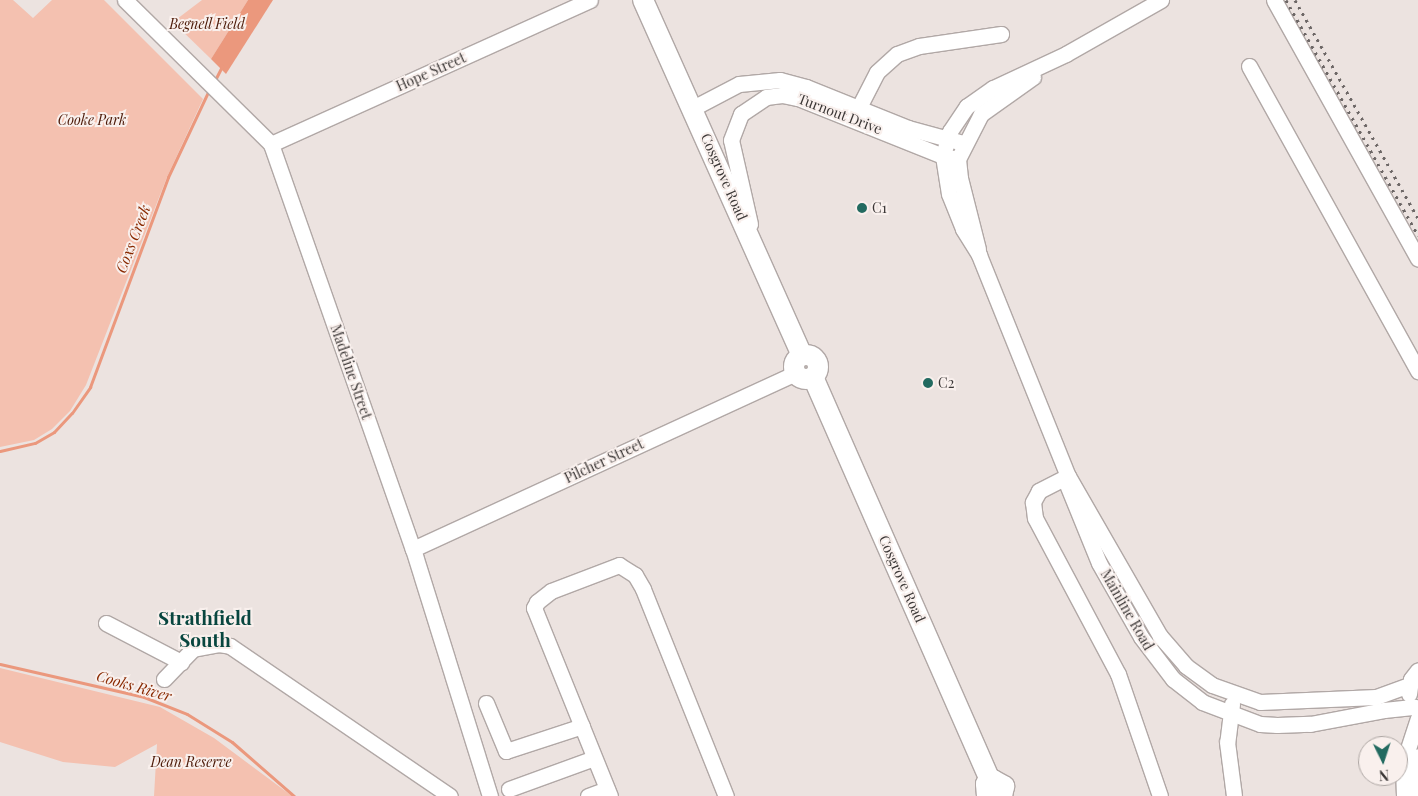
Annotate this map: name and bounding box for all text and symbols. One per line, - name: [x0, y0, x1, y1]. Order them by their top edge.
- park label: Begnell Field: [169, 16, 245, 32]
- street label: Hope Street: [394, 49, 468, 95]
- street label: Turnout Drive: [795, 90, 885, 138]
- park label: Cooke Park: [58, 112, 126, 128]
- street label: Cosgrove Road: [697, 131, 751, 223]
- place label: C1: [872, 200, 887, 216]
- water label: Coxs Creek: [112, 202, 154, 276]
- marker: C1: [856, 202, 868, 214]
- street label: Madeline Street: [327, 322, 375, 422]
- place label: C2: [938, 375, 954, 391]
- marker: C2: [922, 377, 934, 389]
- street label: Pilcher Street: [562, 435, 646, 487]
- street label: Cosgrove Road: [875, 533, 929, 625]
- street label: Mainline Road: [1097, 567, 1157, 653]
- district label: Strathfield South: [158, 607, 252, 651]
- water label: Cooks River: [94, 667, 174, 705]
- north arrow: [1358, 736, 1408, 786]
- park label: Dean Reserve: [150, 754, 232, 770]
- text: N: [1378, 766, 1390, 785]

